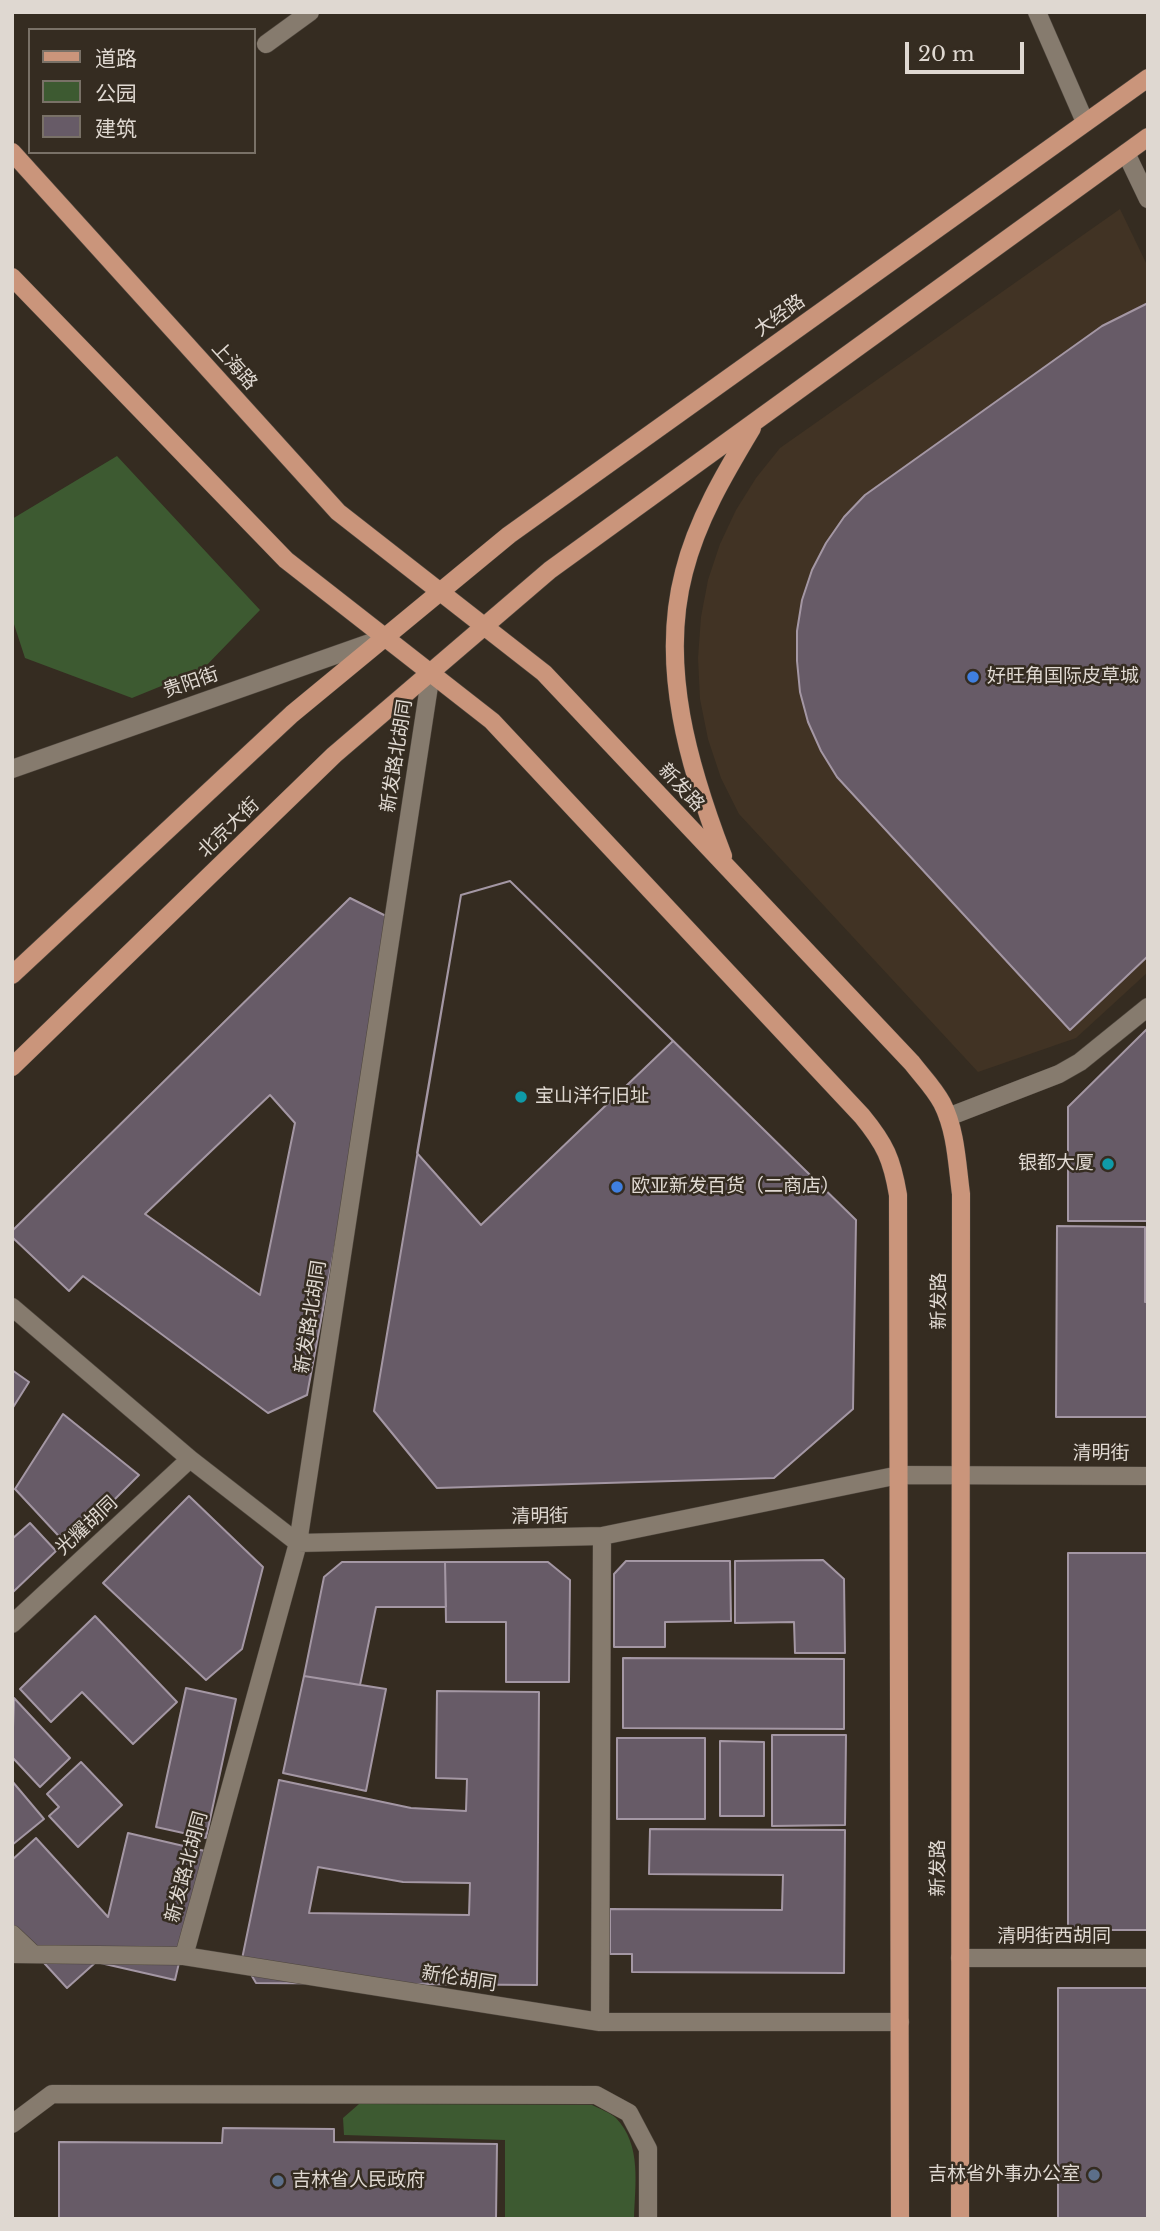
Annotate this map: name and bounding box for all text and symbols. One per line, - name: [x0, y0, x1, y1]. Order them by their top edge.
- legend: [28, 28, 256, 154]
- scale bar: [908, 28, 1027, 72]
- text: 20 m: [918, 41, 975, 67]
- text: 道路: [95, 46, 137, 72]
- text: 公园: [95, 81, 137, 107]
- text: 建筑: [95, 116, 137, 142]
- street label: 大经路: [750, 290, 810, 342]
- street label: 上海路: [206, 337, 262, 395]
- street label: 贵阳街: [160, 663, 222, 703]
- place label: 好旺角国际皮草城: [987, 666, 1139, 688]
- marker: 好旺角国际皮草城: [965, 669, 981, 685]
- street label: 新发路北胡同: [377, 698, 417, 814]
- street label: 新发路: [653, 759, 709, 817]
- street label: 北京大街: [194, 793, 264, 863]
- place label: 宝山洋行旧址: [535, 1086, 649, 1108]
- marker: 宝山洋行旧址: [513, 1089, 529, 1105]
- place label: 银都大厦: [1018, 1153, 1094, 1175]
- marker: 银都大厦: [1100, 1156, 1116, 1172]
- place label: 欧亚新发百货（二商店）: [631, 1176, 840, 1198]
- marker: 欧亚新发百货（二商店）: [609, 1179, 625, 1195]
- street label: 新发路北胡同: [291, 1259, 331, 1375]
- street label: 新发路: [929, 1273, 951, 1329]
- street label: 清明街: [1073, 1443, 1129, 1465]
- street label: 光耀胡同: [51, 1492, 123, 1560]
- street label: 清明街: [511, 1505, 569, 1529]
- street label: 新发路北胡同: [161, 1809, 213, 1925]
- street label: 新发路: [928, 1840, 950, 1896]
- street label: 清明街西胡同: [997, 1926, 1111, 1948]
- street label: 新伦胡同: [420, 1962, 498, 1996]
- place label: 吉林省外事办公室: [928, 2164, 1080, 2186]
- marker: 吉林省外事办公室: [1086, 2167, 1102, 2183]
- place label: 吉林省人民政府: [292, 2170, 425, 2192]
- marker: 吉林省人民政府: [270, 2173, 286, 2189]

